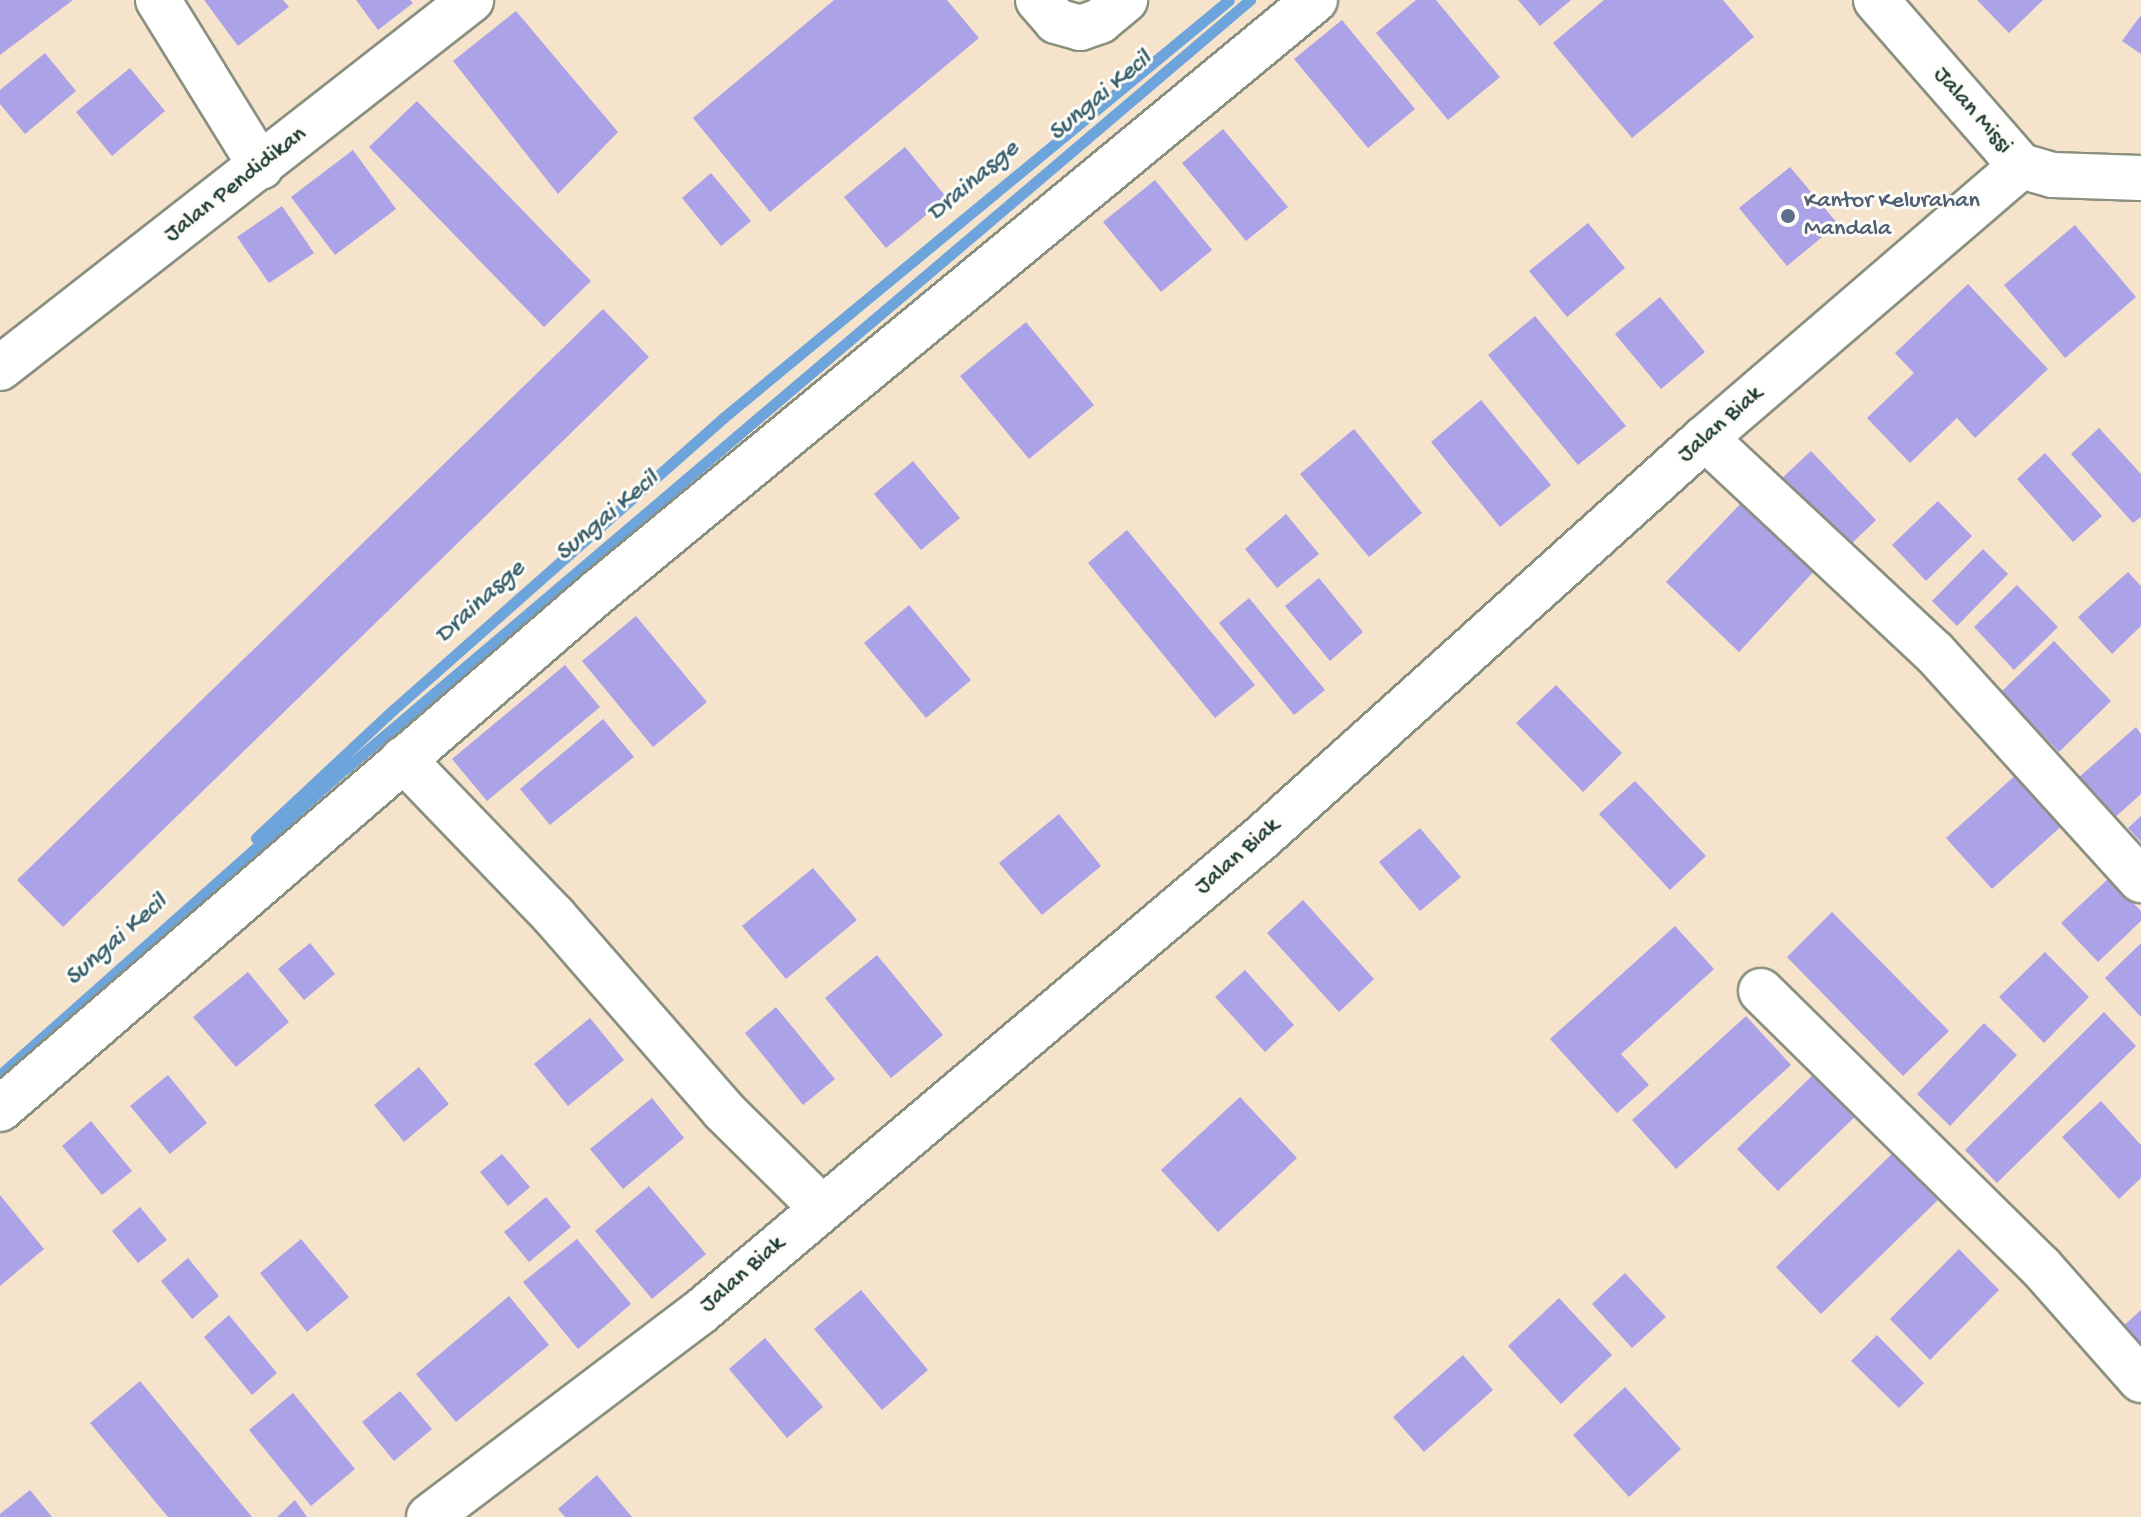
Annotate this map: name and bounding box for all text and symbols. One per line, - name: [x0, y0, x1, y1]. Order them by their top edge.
- water label: Sungai Kecil: [1043, 45, 1159, 149]
- street label: Jalan Missi: [1926, 61, 2018, 161]
- street label: Jalan Pendidikan: [159, 120, 313, 250]
- water label: Drainasge: [922, 134, 1026, 230]
- place label: Kantor Kelurahan Mandala: [1804, 188, 1980, 244]
- marker: Kantor Kelurahan Mandala: [1779, 207, 1797, 225]
- street label: Jalan Biak: [1673, 380, 1769, 470]
- water label: Sungai Kecil: [550, 465, 666, 569]
- water label: Drainasge: [429, 554, 533, 652]
- street label: Jalan Biak: [1190, 812, 1286, 902]
- water label: Sungai Kecil: [59, 888, 175, 994]
- street label: Jalan Biak: [695, 1230, 791, 1320]

